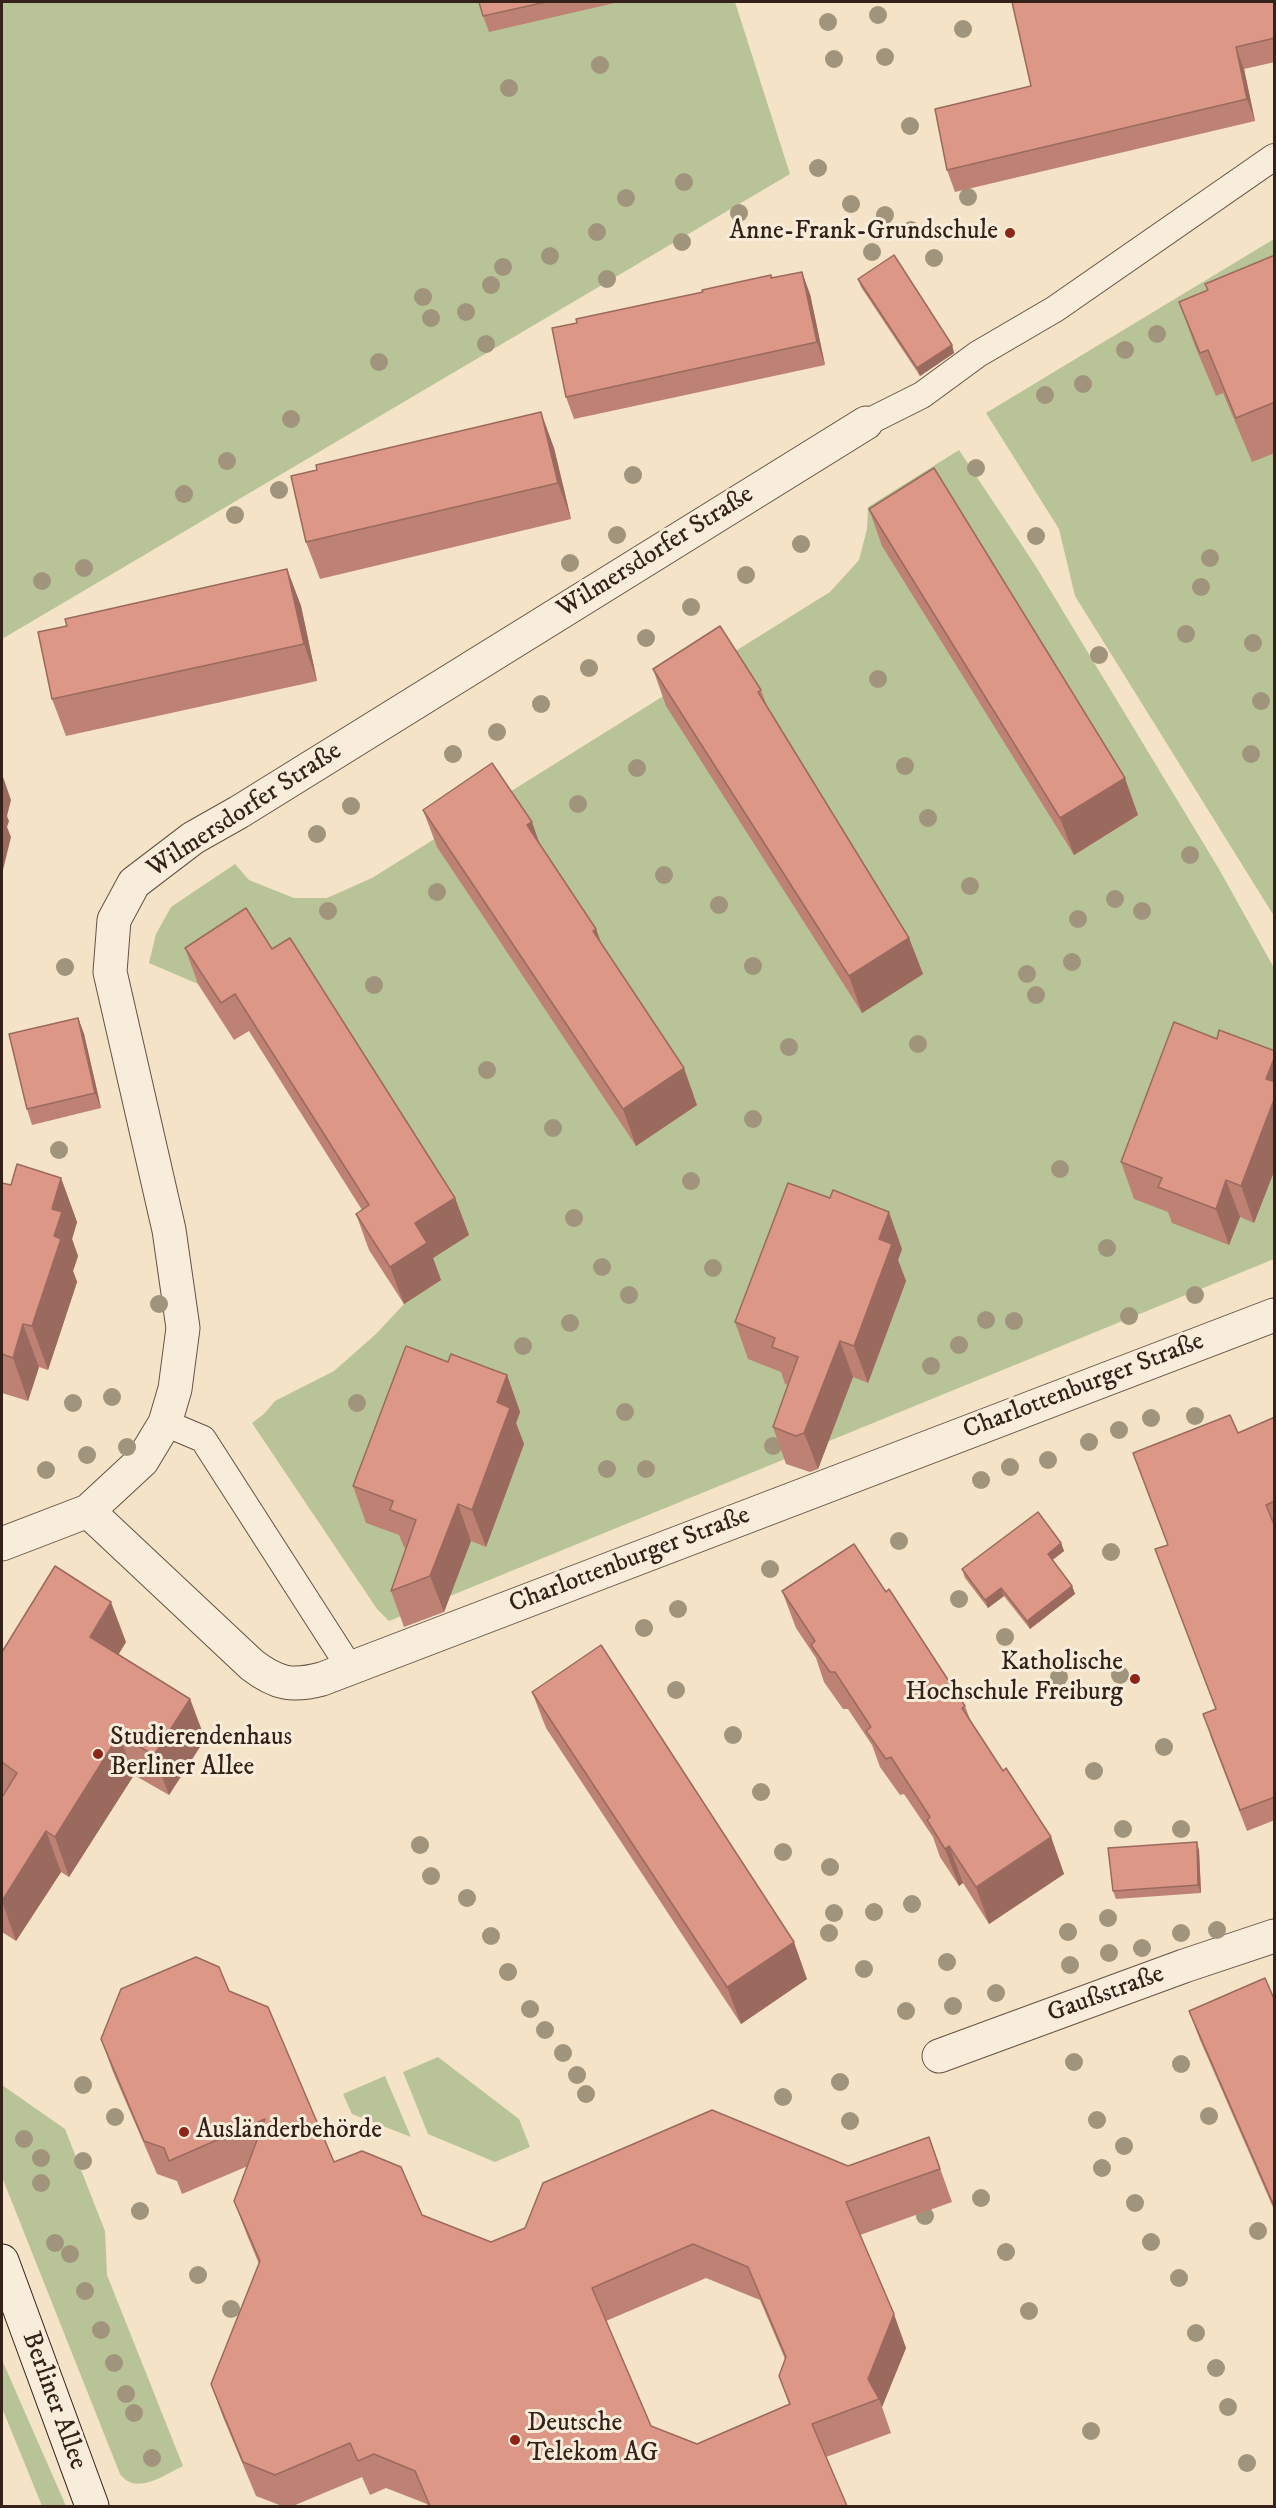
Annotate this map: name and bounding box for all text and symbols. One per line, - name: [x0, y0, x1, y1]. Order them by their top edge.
- place label: Anne-Frank-Grundschule: [729, 217, 998, 249]
- marker: Anne-Frank-Grundschule: [1003, 226, 1017, 240]
- street label: Wilmersdorfer Straße: [552, 480, 760, 626]
- street label: Wilmersdorfer Straße: [142, 737, 348, 885]
- street label: Charlottenburger Straße: [959, 1327, 1209, 1447]
- street label: Charlottenburger Straße: [505, 1501, 755, 1621]
- place label: Katholische Hochschule Freiburg: [905, 1648, 1123, 1709]
- marker: Katholische Hochschule Freiburg: [1128, 1672, 1142, 1686]
- place label: Studierendenhaus Berliner Allee: [110, 1723, 292, 1784]
- marker: Studierendenhaus Berliner Allee: [91, 1747, 105, 1761]
- street label: Gaußstraße: [1043, 1960, 1169, 2030]
- place label: Ausländerbehörde: [196, 2116, 382, 2148]
- marker: Ausländerbehörde: [177, 2125, 191, 2139]
- street label: Berliner Allee: [14, 2328, 92, 2474]
- place label: Deutsche Telekom AG: [527, 2409, 658, 2470]
- marker: Deutsche Telekom AG: [508, 2433, 522, 2447]

